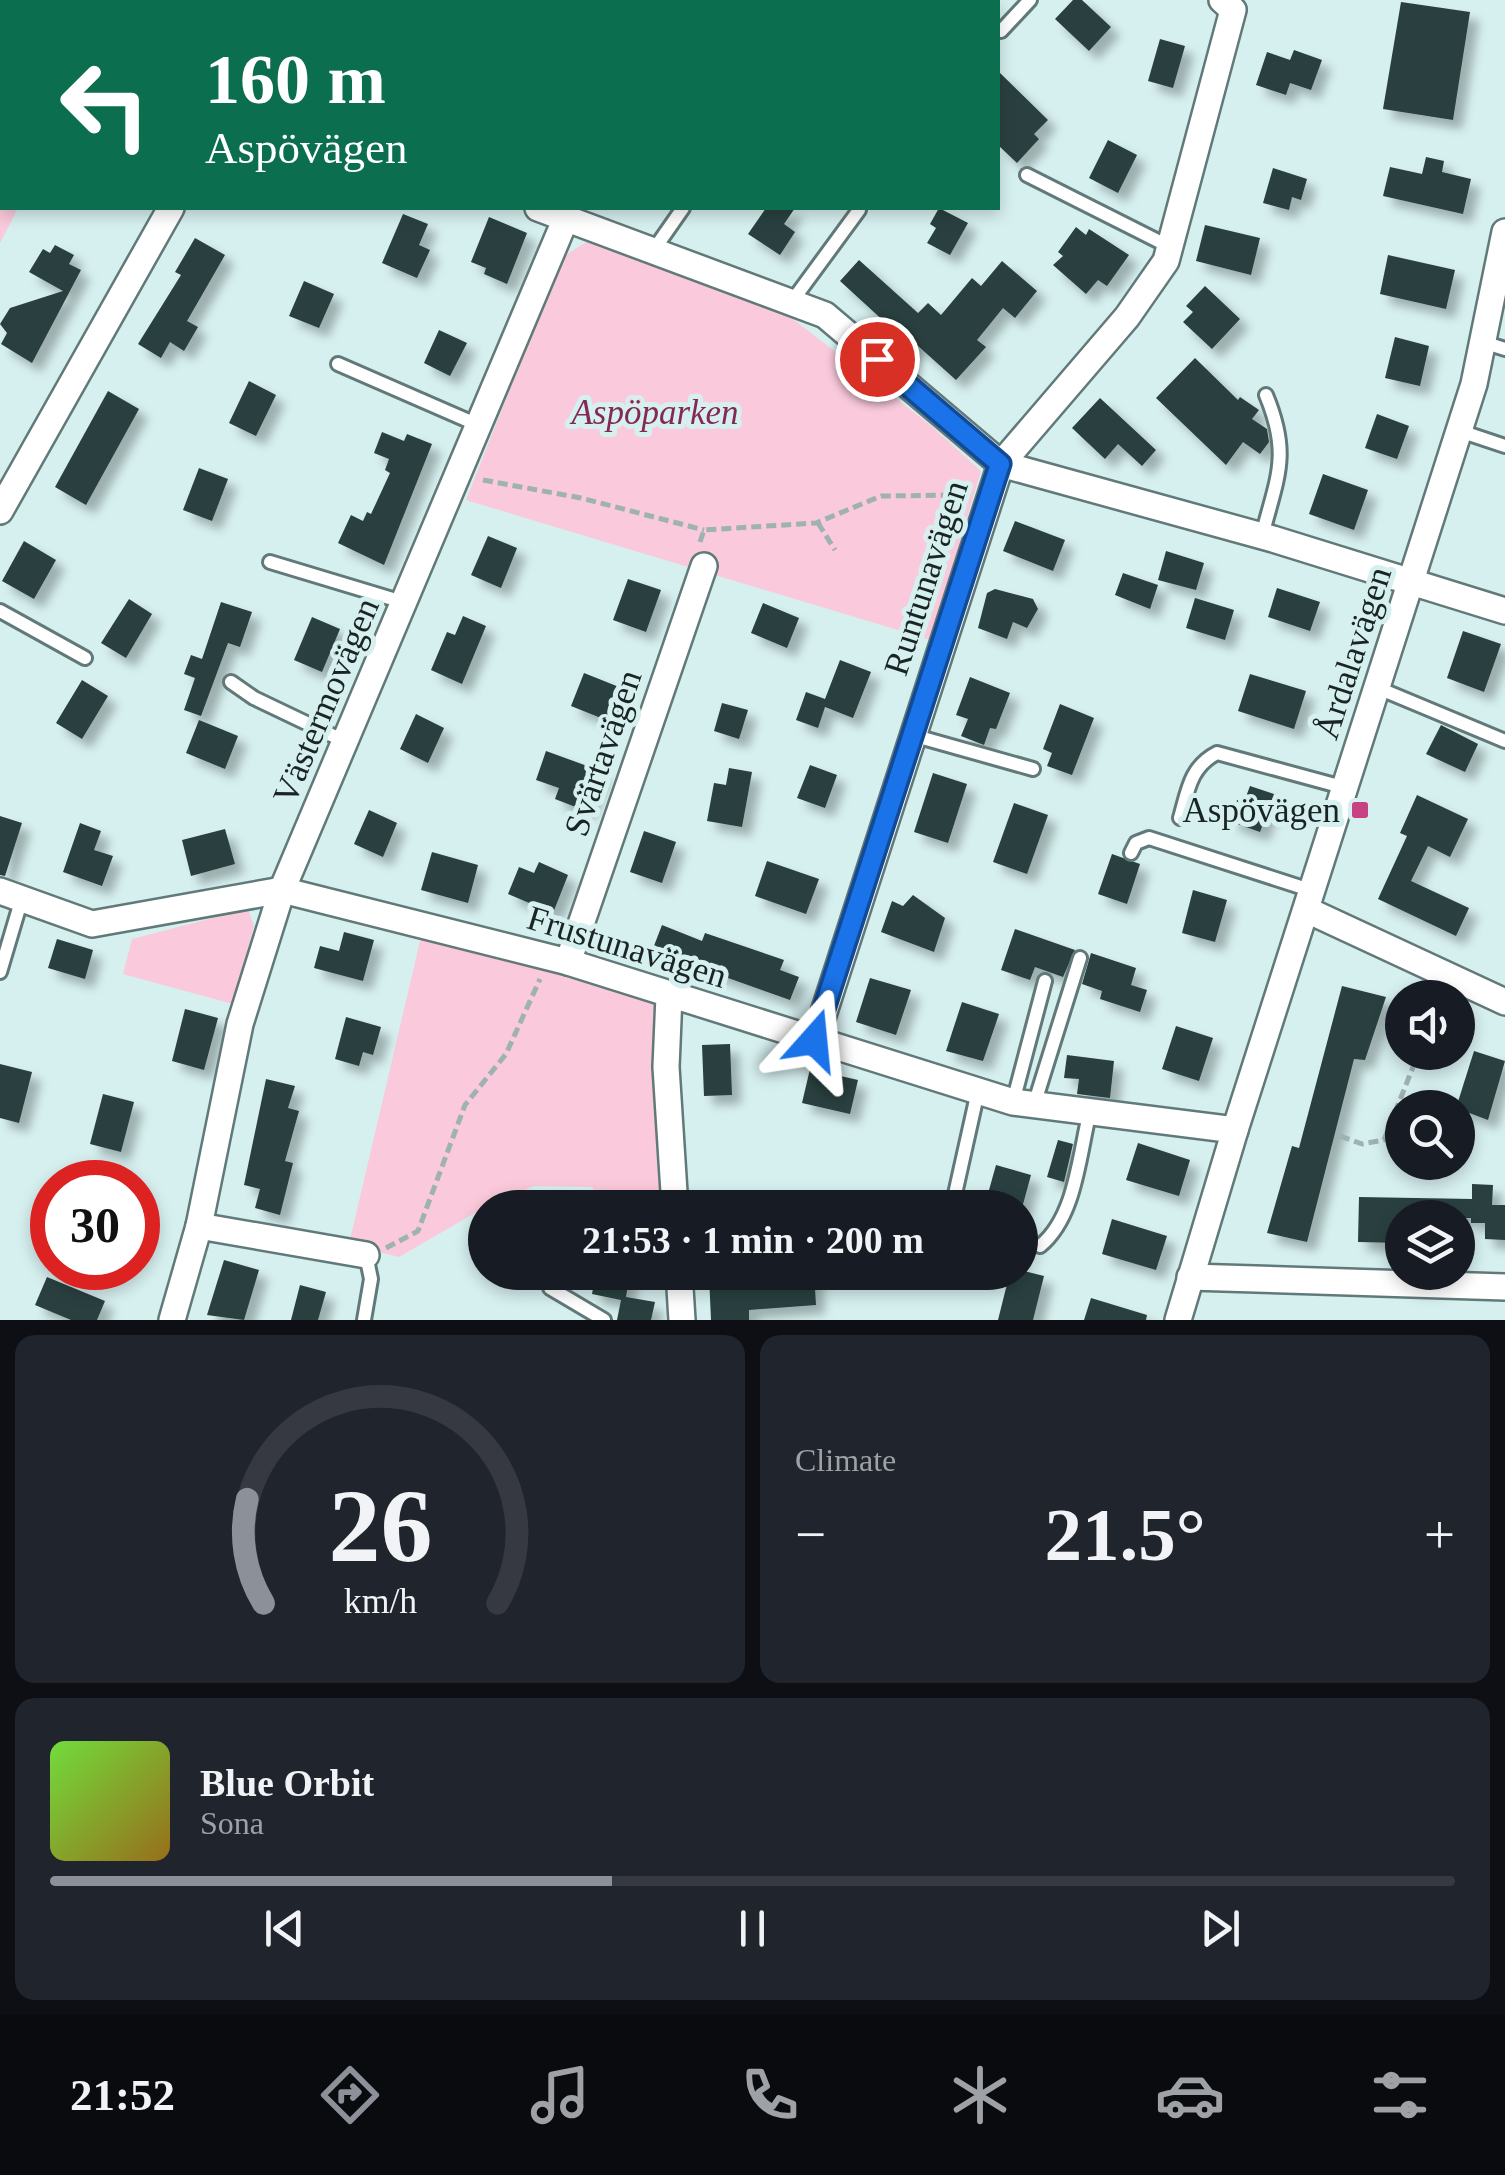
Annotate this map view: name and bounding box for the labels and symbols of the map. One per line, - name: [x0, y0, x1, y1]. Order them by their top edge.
- pin: [835, 317, 920, 402]
- park label: Aspöparken: [569, 393, 739, 432]
- street label: Runtunavägen: [876, 476, 976, 680]
- street label: Årdalavägen: [1307, 562, 1399, 744]
- street label: Västermovägen: [265, 592, 387, 810]
- street label: Svärtavägen: [556, 665, 650, 841]
- place label: Aspövägen: [1183, 791, 1340, 830]
- marker: Aspövägen: [1349, 799, 1371, 821]
- street label: Frustunavägen: [523, 898, 731, 996]
- position arrow: [762, 988, 866, 1092]
- speed limit sign: 30: [30, 1160, 160, 1290]

